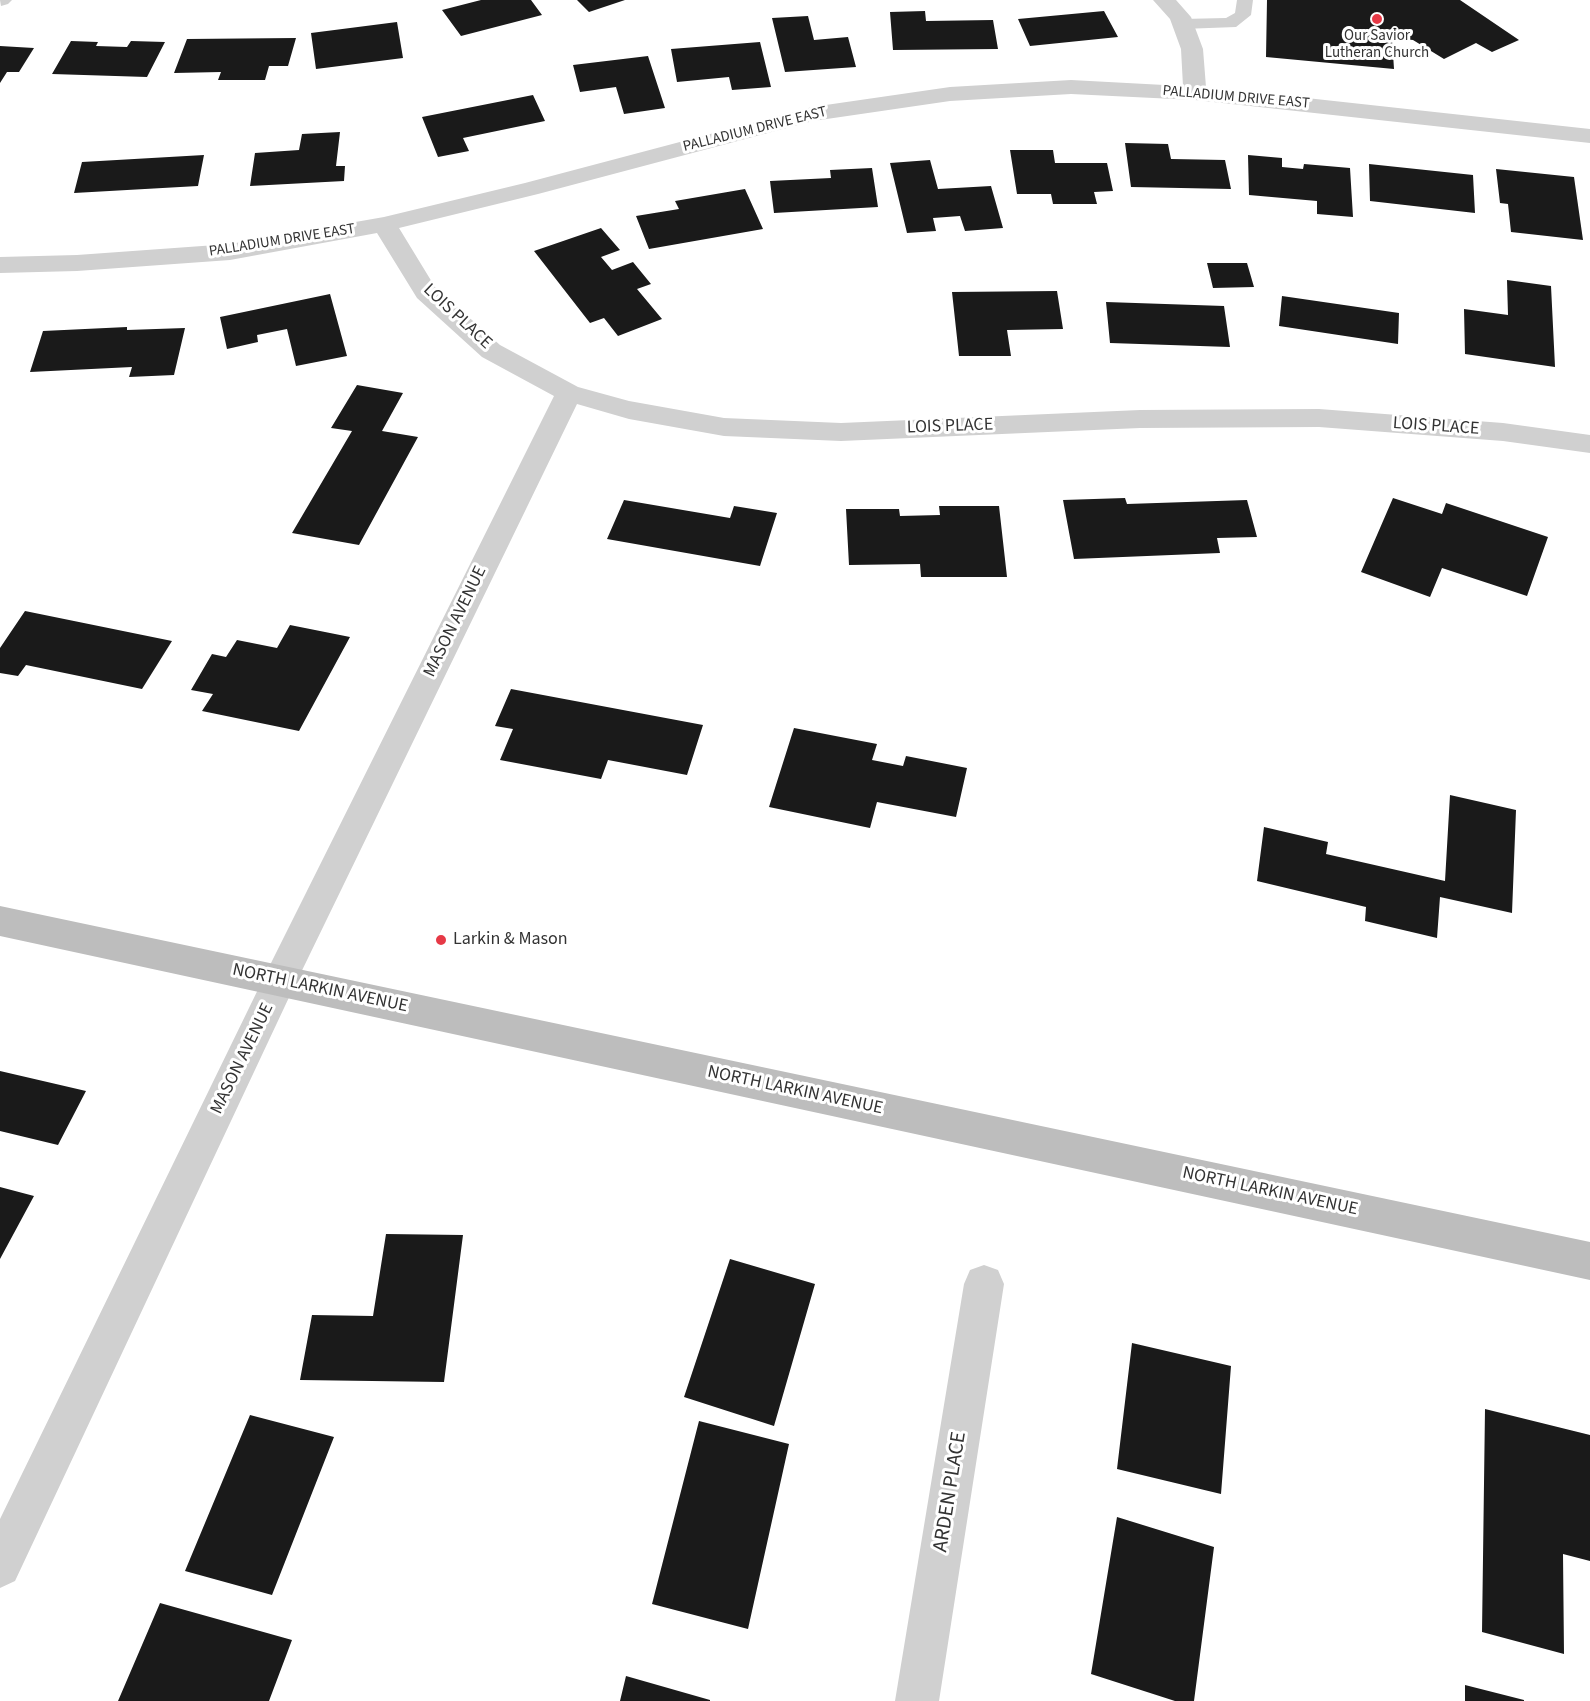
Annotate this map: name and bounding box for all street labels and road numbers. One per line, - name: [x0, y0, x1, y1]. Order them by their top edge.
- street label: PALLADIUM DRIVE EAST: [1162, 83, 1310, 113]
- street label: PALLADIUM DRIVE EAST: [681, 103, 829, 157]
- street label: PALLADIUM DRIVE EAST: [208, 221, 356, 261]
- street label: LOIS PLACE: [418, 280, 496, 354]
- street label: LOIS PLACE: [1392, 413, 1480, 441]
- street label: LOIS PLACE: [906, 415, 994, 439]
- street label: MASON AVENUE: [420, 563, 492, 681]
- street label: NORTH LARKIN AVENUE: [230, 960, 410, 1018]
- street label: MASON AVENUE: [207, 1000, 279, 1118]
- street label: NORTH LARKIN AVENUE: [705, 1062, 885, 1120]
- street label: NORTH LARKIN AVENUE: [1180, 1163, 1360, 1221]
- street label: ARDEN PLACE: [929, 1430, 973, 1554]

